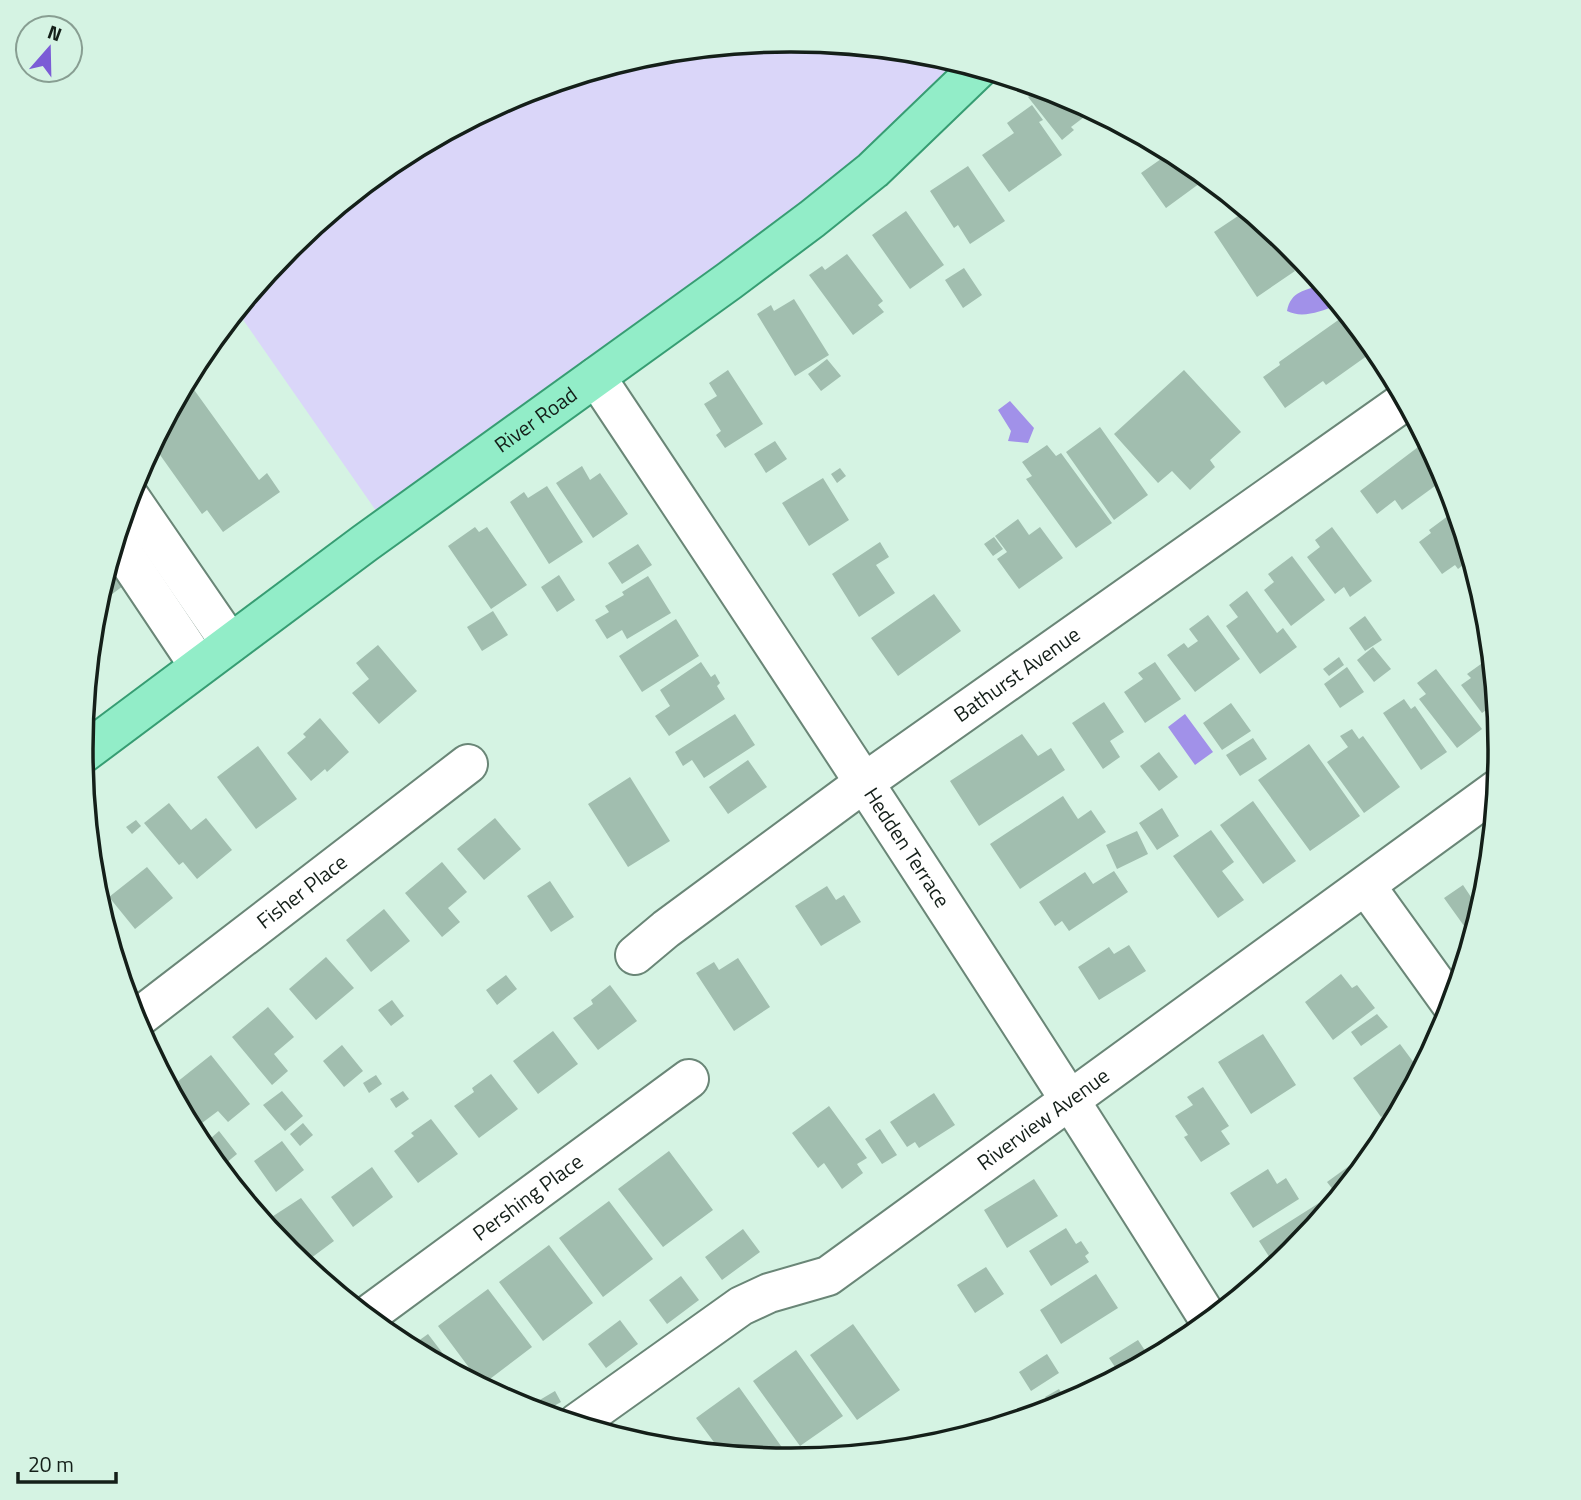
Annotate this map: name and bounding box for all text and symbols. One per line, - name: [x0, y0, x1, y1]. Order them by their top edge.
- north arrow: [14, 14, 84, 84]
- text: N: [44, 17, 66, 48]
- street label: River Road: [487, 378, 583, 460]
- street label: Bathurst Avenue: [947, 618, 1086, 730]
- street label: Hedden Terrace: [857, 781, 959, 914]
- street label: Fisher Place: [249, 846, 353, 936]
- street label: Riverview Avenue: [970, 1059, 1116, 1178]
- street label: Pershing Place: [466, 1145, 589, 1248]
- scale bar: [18, 1440, 116, 1484]
- text: 20 m: [28, 1448, 74, 1480]

